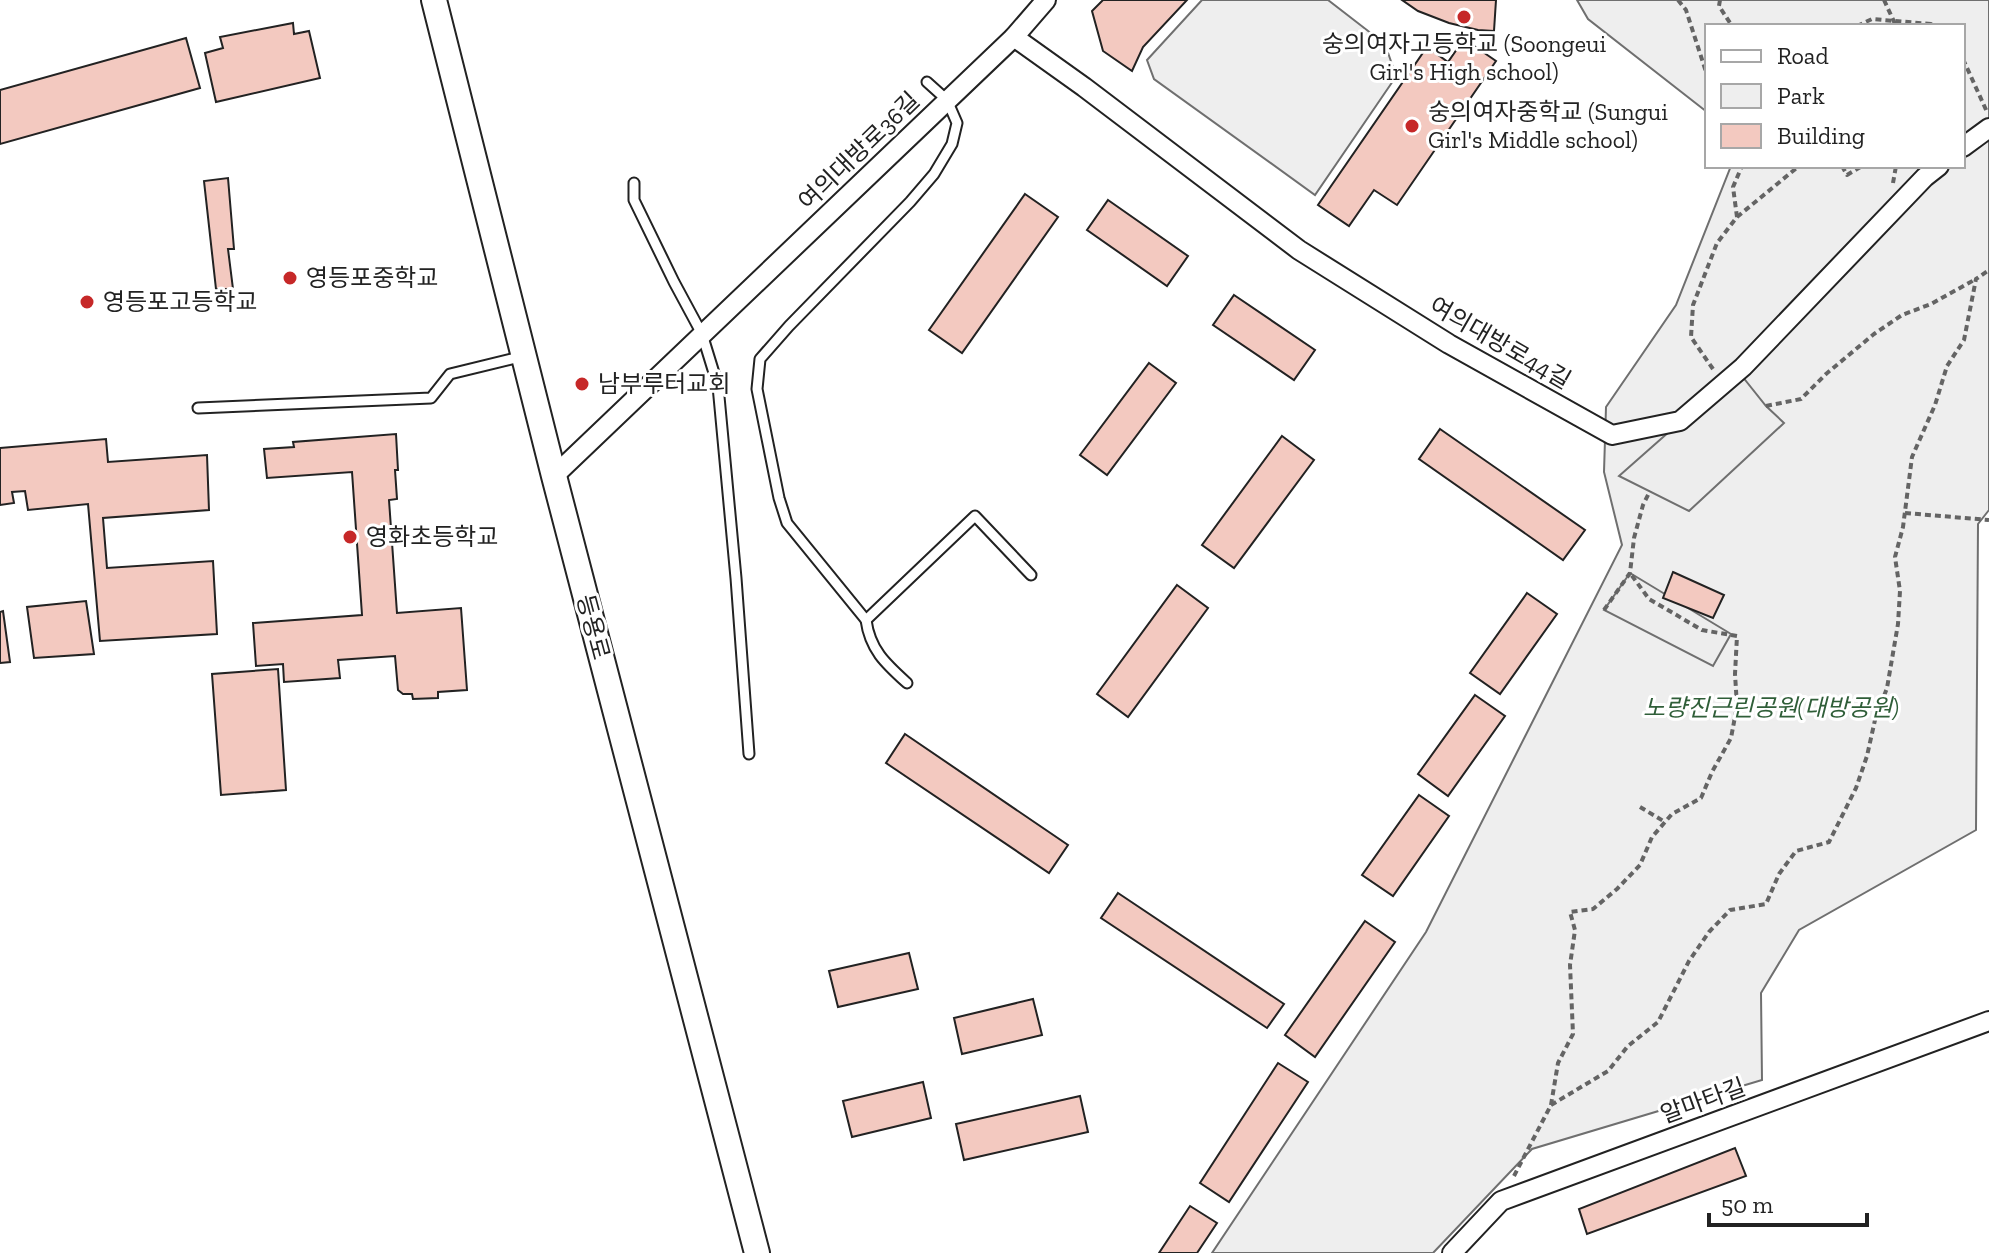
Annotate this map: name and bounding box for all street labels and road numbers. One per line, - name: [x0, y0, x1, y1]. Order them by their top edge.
- street label: 여의대방로36길: [792, 86, 925, 216]
- street label: 여의대방로44길: [1424, 290, 1576, 395]
- street label: 등용로: [571, 591, 616, 663]
- street label: 알마타길: [1656, 1072, 1749, 1129]

